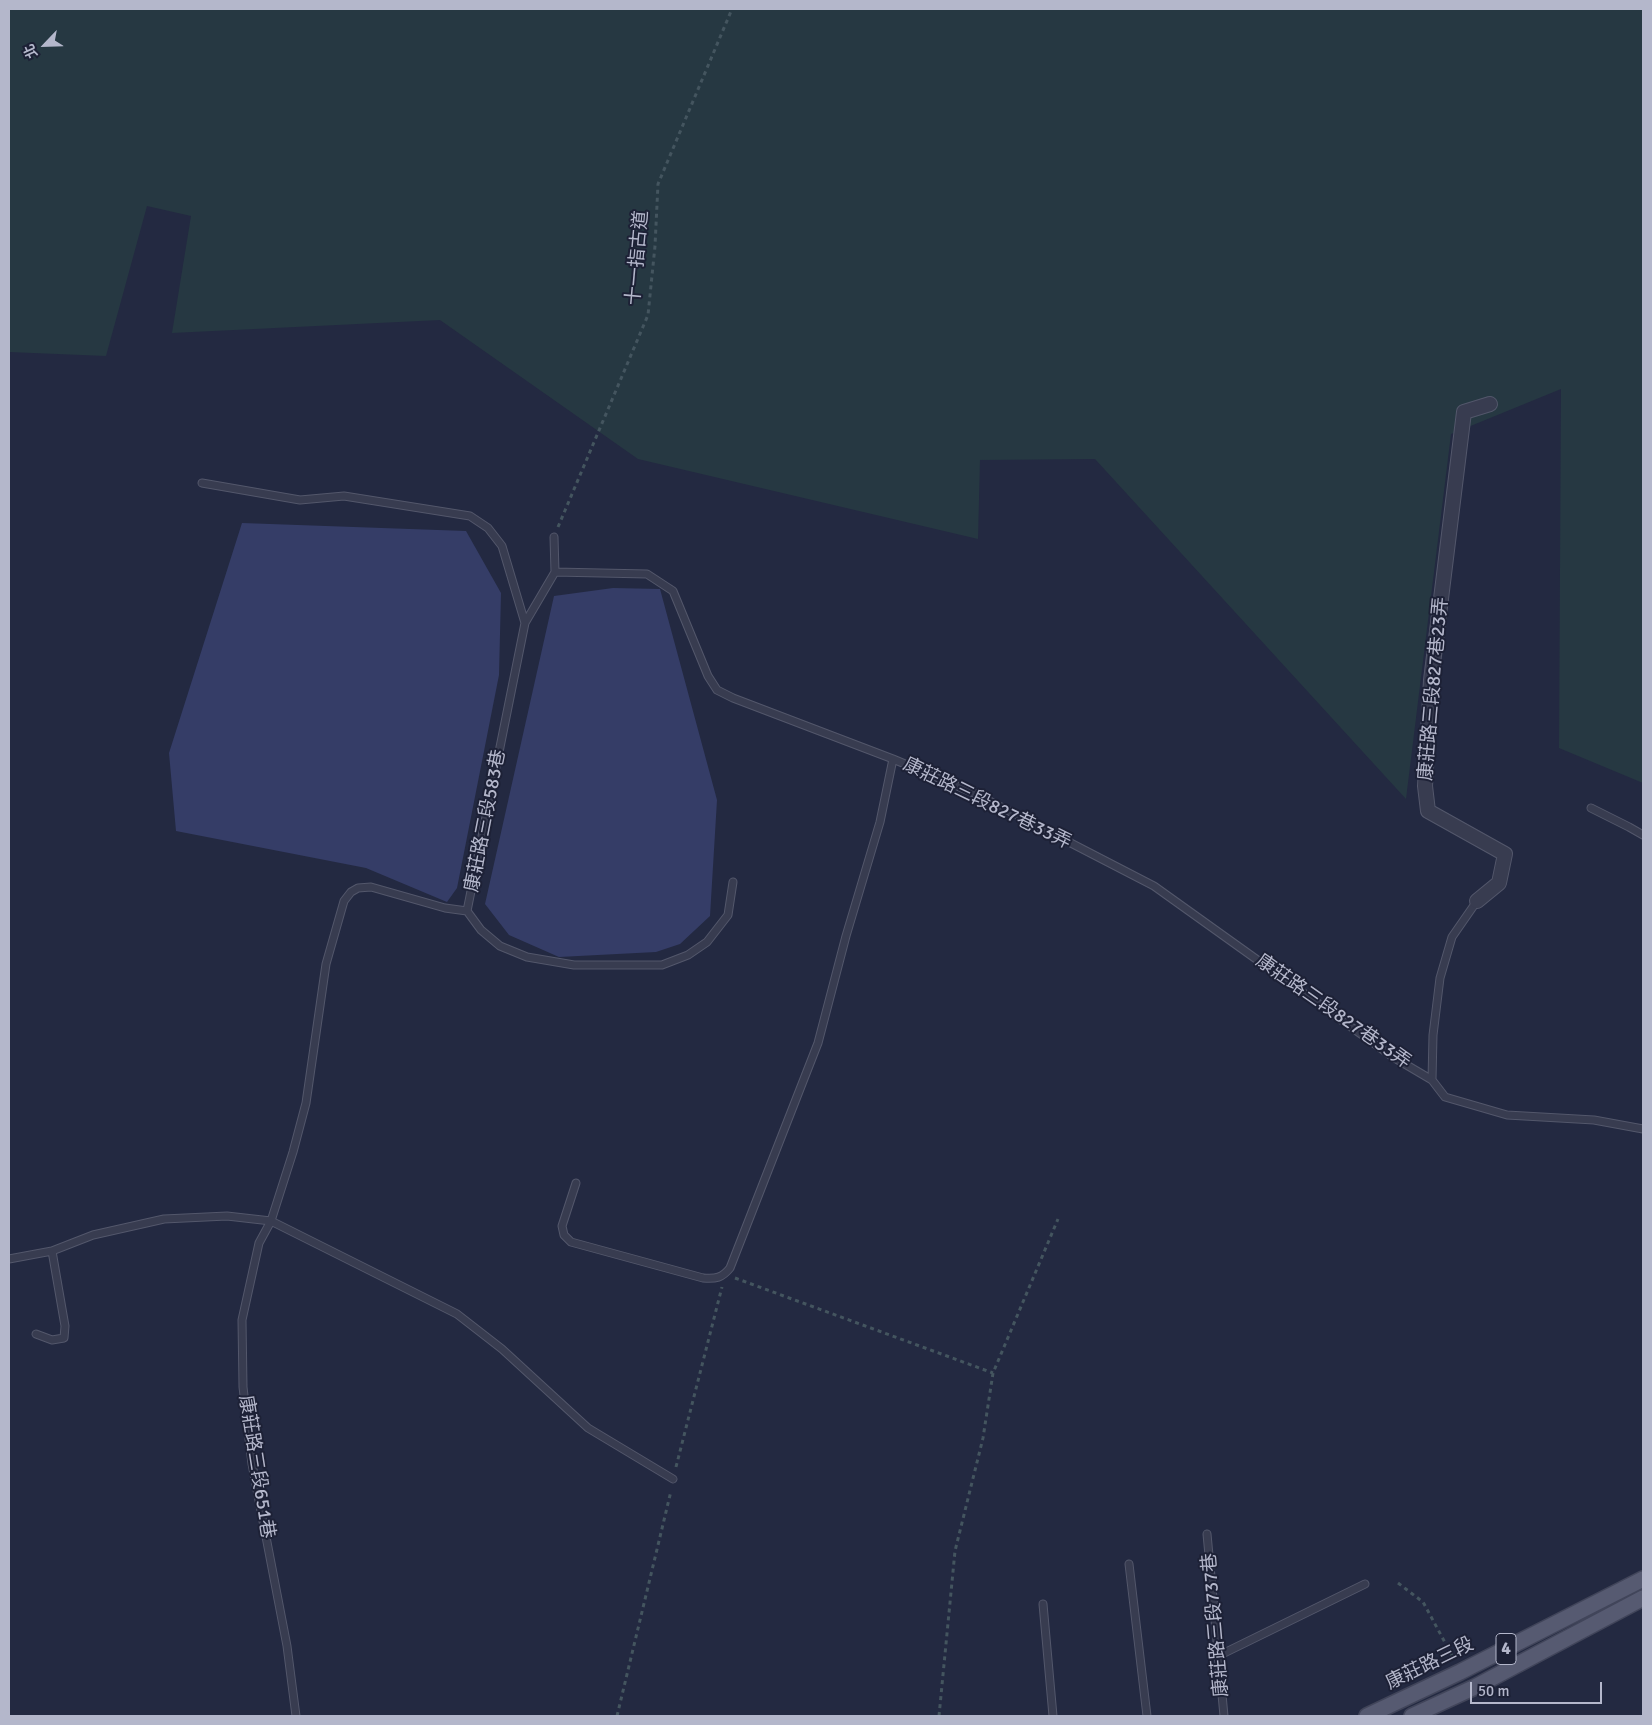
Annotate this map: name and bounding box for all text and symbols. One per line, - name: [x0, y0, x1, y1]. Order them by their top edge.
- north arrow: [20, 20, 70, 70]
- text: 北: [20, 41, 41, 61]
- street label: 十一指古道: [623, 210, 653, 306]
- street label: 康莊路三段827巷23弄: [1415, 596, 1453, 782]
- street label: 康莊路三段583巷: [461, 748, 511, 894]
- street label: 康莊路三段827巷33弄: [899, 753, 1075, 855]
- street label: 康莊路三段827巷33弄: [1251, 950, 1415, 1074]
- street label: 康莊路三段651巷: [233, 1394, 279, 1540]
- street label: 康莊路三段737巷: [1198, 1552, 1234, 1698]
- street label: 康莊路三段: [1382, 1633, 1478, 1695]
- road number: 4: [1496, 1634, 1516, 1665]
- scale bar: [1472, 1672, 1604, 1704]
- text: 50 m: [1478, 1682, 1509, 1700]

